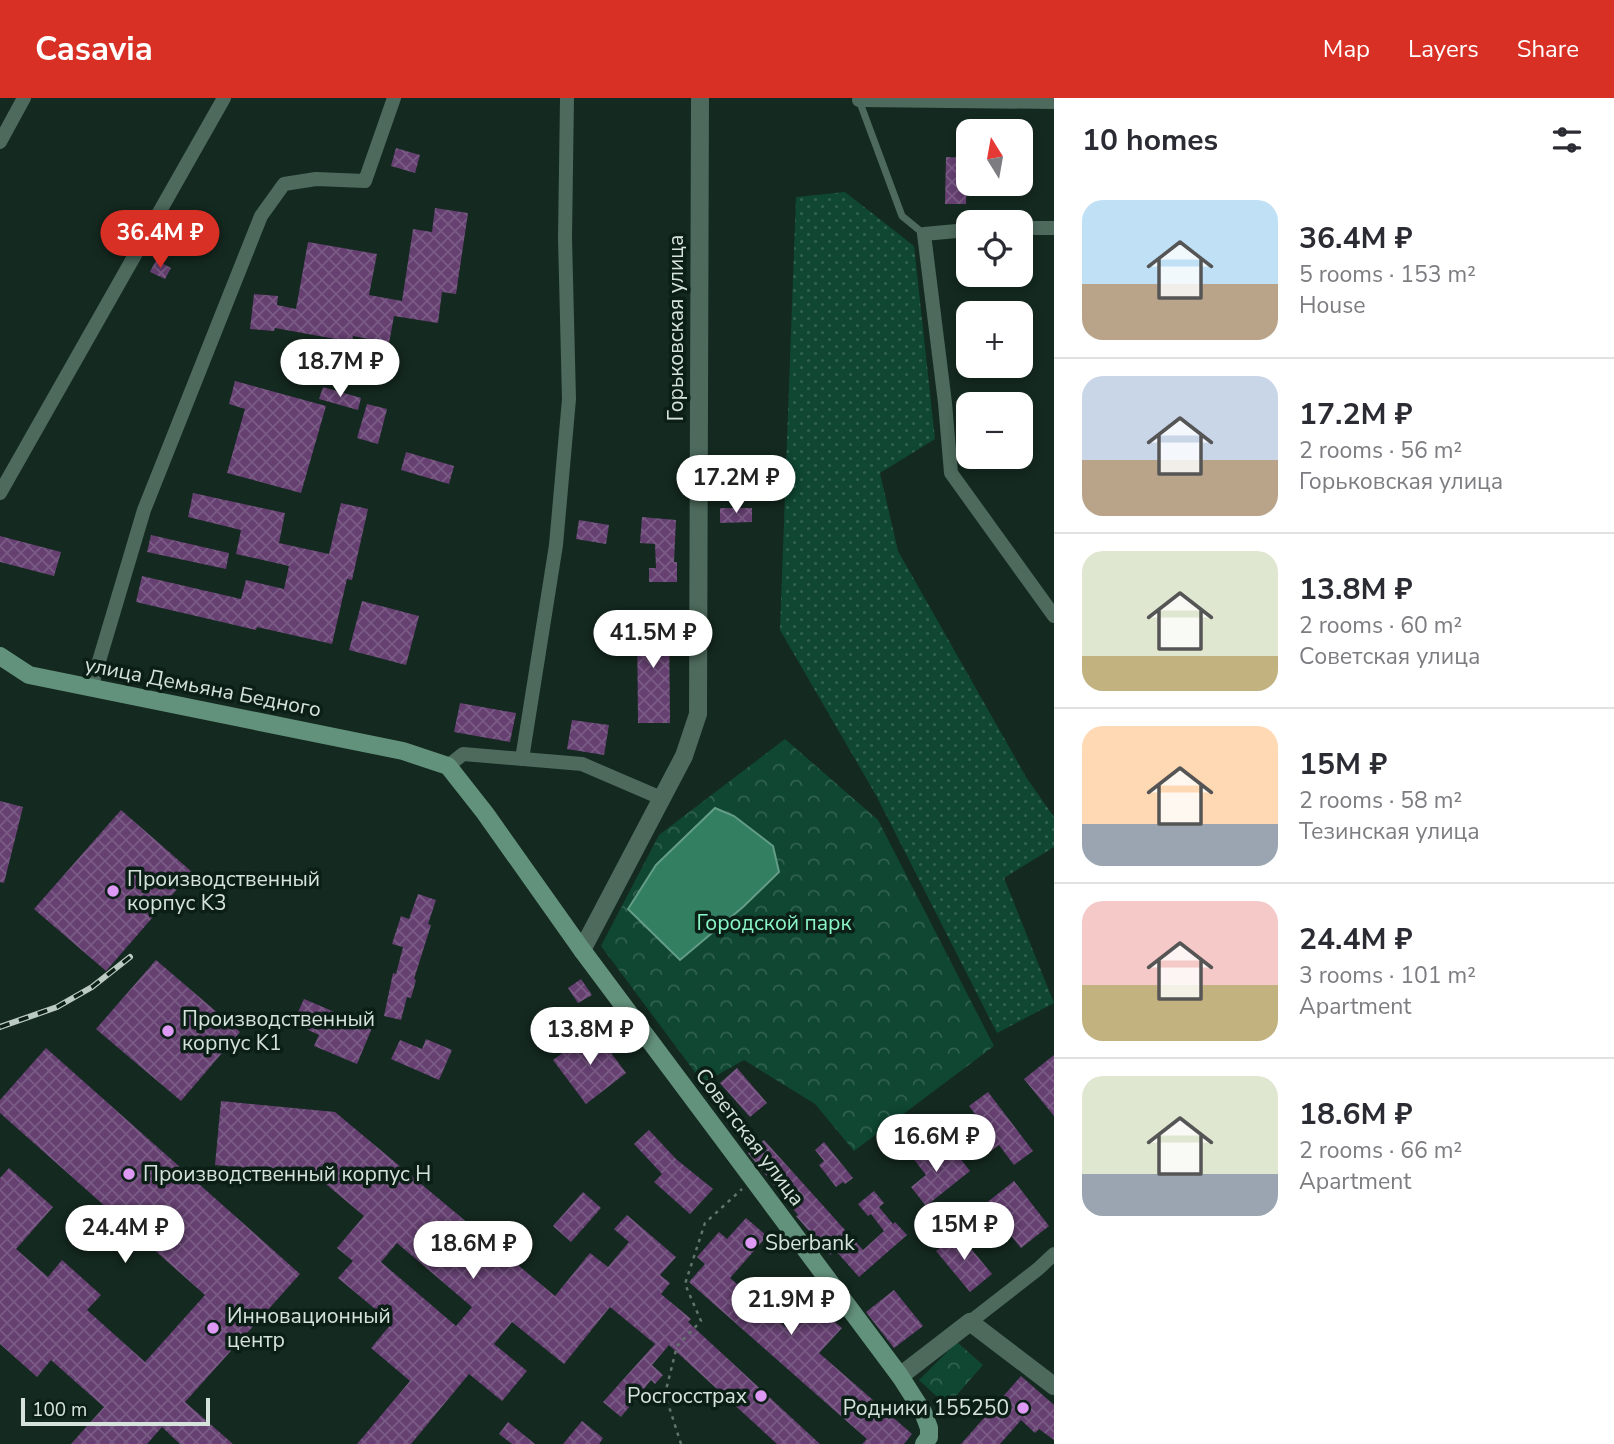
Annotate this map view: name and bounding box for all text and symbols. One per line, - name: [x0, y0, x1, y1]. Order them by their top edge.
- text: Casavia: [35, 27, 153, 72]
- text: Map: [1323, 33, 1370, 65]
- text: Layers: [1408, 33, 1479, 65]
- text: Share: [1517, 33, 1579, 65]
- north arrow: [956, 119, 1032, 196]
- map controls: [956, 119, 1033, 469]
- text: 10 homes: [1082, 120, 1218, 161]
- icon: filters: [1548, 121, 1586, 159]
- button: locate: [956, 210, 1033, 287]
- pin: 36.4M ₽: [95, 211, 225, 270]
- text: 36.4M ₽: [116, 217, 204, 248]
- text: 36.4M ₽: [1299, 218, 1413, 259]
- icon: home: [1138, 228, 1222, 312]
- street label: Горьковская улица: [662, 235, 690, 421]
- text: 5 rooms · 153 m²: [1299, 259, 1476, 290]
- text: House: [1299, 290, 1366, 321]
- button: +: [956, 301, 1033, 378]
- pin: 18.7M ₽: [275, 340, 405, 399]
- text: 18.7M ₽: [296, 346, 384, 377]
- button: −: [956, 392, 1033, 469]
- text: 17.2M ₽: [1299, 394, 1413, 435]
- icon: home: [1138, 404, 1222, 488]
- text: 2 rooms · 56 m²: [1299, 435, 1462, 466]
- pin: 17.2M ₽: [671, 456, 801, 515]
- text: 17.2M ₽: [692, 462, 780, 493]
- text: Горьковская улица: [1299, 466, 1503, 497]
- text: 13.8M ₽: [1299, 569, 1413, 610]
- icon: home: [1138, 579, 1222, 663]
- pin: 41.5M ₽: [588, 610, 718, 670]
- text: 2 rooms · 60 m²: [1299, 610, 1462, 641]
- text: 41.5M ₽: [609, 617, 697, 648]
- text: Советская улица: [1299, 641, 1480, 672]
- street label: улица Демьяна Бедного: [82, 650, 324, 724]
- text: 15M ₽: [1299, 744, 1387, 785]
- icon: home: [1138, 754, 1222, 838]
- text: 2 rooms · 58 m²: [1299, 785, 1462, 816]
- text: Тезинская улица: [1299, 816, 1480, 847]
- place label: Производственный корпус K3: [127, 865, 320, 917]
- marker: Производственный корпус K3: [105, 883, 121, 899]
- park label: Городской парк: [696, 909, 853, 937]
- text: 24.4M ₽: [1299, 919, 1413, 960]
- icon: home: [1138, 929, 1222, 1013]
- text: 3 rooms · 101 m²: [1299, 960, 1476, 991]
- text: Apartment: [1299, 991, 1411, 1022]
- place label: Производственный корпус K1: [182, 1005, 375, 1057]
- pin: 13.8M ₽: [525, 1007, 655, 1067]
- text: 13.8M ₽: [546, 1014, 634, 1045]
- marker: Производственный корпус K1: [160, 1023, 176, 1039]
- street label: Советская улица: [689, 1062, 811, 1212]
- text: 18.6M ₽: [1299, 1094, 1413, 1135]
- icon: home: [1138, 1104, 1222, 1188]
- pin: 16.6M ₽: [871, 1114, 1001, 1174]
- text: 16.6M ₽: [892, 1121, 980, 1152]
- text: 2 rooms · 66 m²: [1299, 1135, 1462, 1166]
- place label: Производственный корпус H: [143, 1160, 431, 1188]
- marker: Производственный корпус H: [121, 1166, 137, 1182]
- text: Apartment: [1299, 1166, 1411, 1197]
- pin: 15M ₽: [915, 1202, 1013, 1262]
- pin: 24.4M ₽: [60, 1206, 190, 1265]
- text: 15M ₽: [930, 1209, 998, 1240]
- text: 24.4M ₽: [81, 1212, 169, 1243]
- pin: 18.6M ₽: [408, 1222, 538, 1281]
- text: 18.6M ₽: [429, 1228, 517, 1259]
- place label: Sberbank: [765, 1229, 855, 1257]
- marker: Sberbank: [743, 1235, 759, 1251]
- pin: 21.9M ₽: [726, 1278, 856, 1337]
- text: 21.9M ₽: [747, 1284, 835, 1315]
- place label: Инновационный центр: [227, 1302, 391, 1354]
- marker: Инновационный центр: [205, 1320, 221, 1336]
- place label: Росгосстрах: [627, 1382, 747, 1410]
- marker: Росгосстрах: [753, 1388, 769, 1404]
- place label: Родники 155250: [843, 1394, 1009, 1422]
- scale bar: [21, 1395, 210, 1427]
- text: 100 m: [32, 1397, 87, 1423]
- marker: Родники 155250: [1015, 1400, 1031, 1416]

